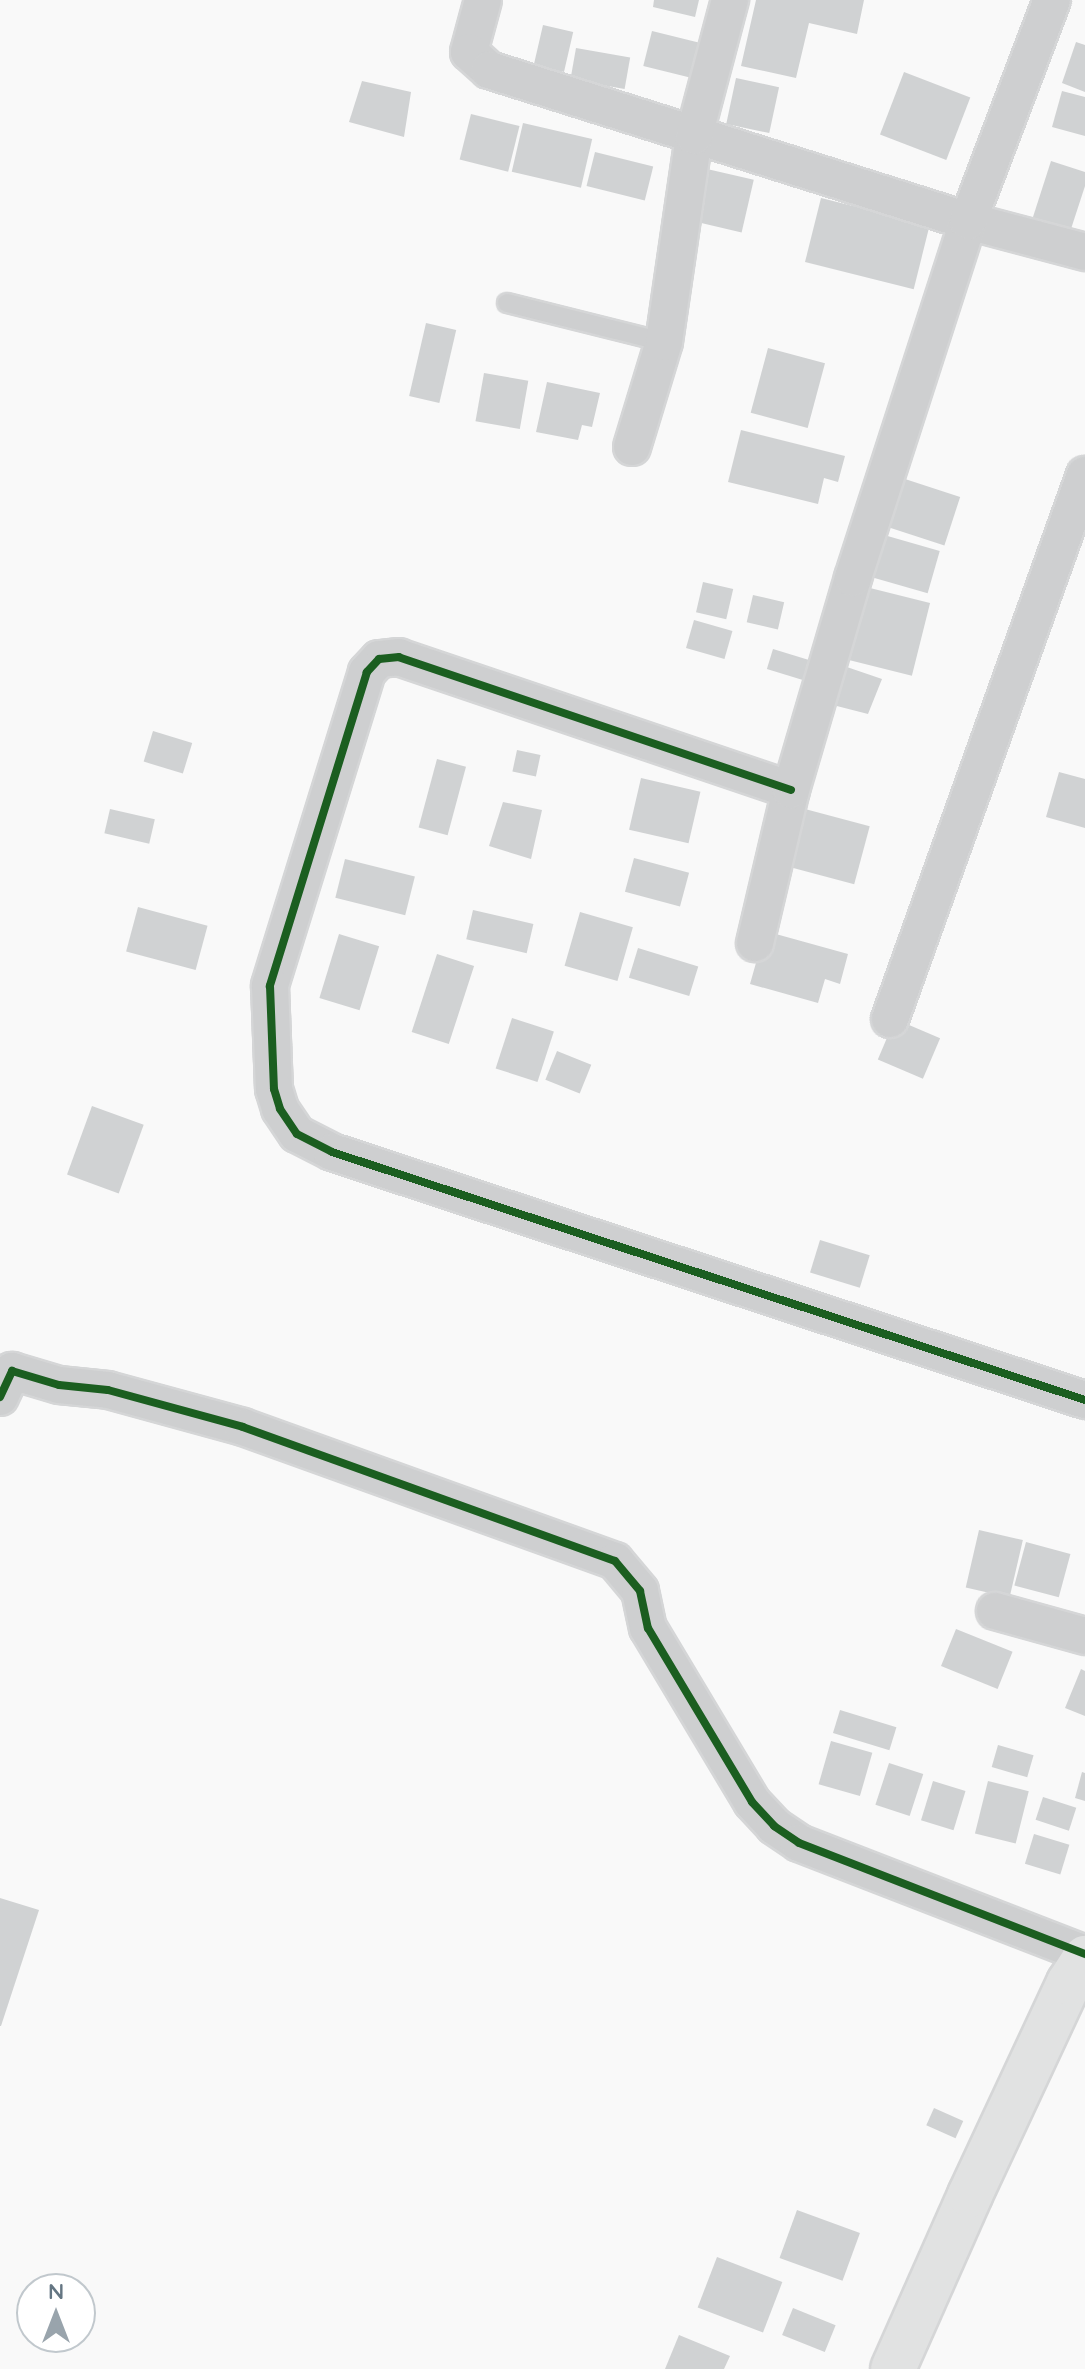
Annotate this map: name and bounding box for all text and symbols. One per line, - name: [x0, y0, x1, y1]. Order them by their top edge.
- north arrow: [16, 2273, 96, 2353]
- text: N: [48, 2277, 64, 2305]

